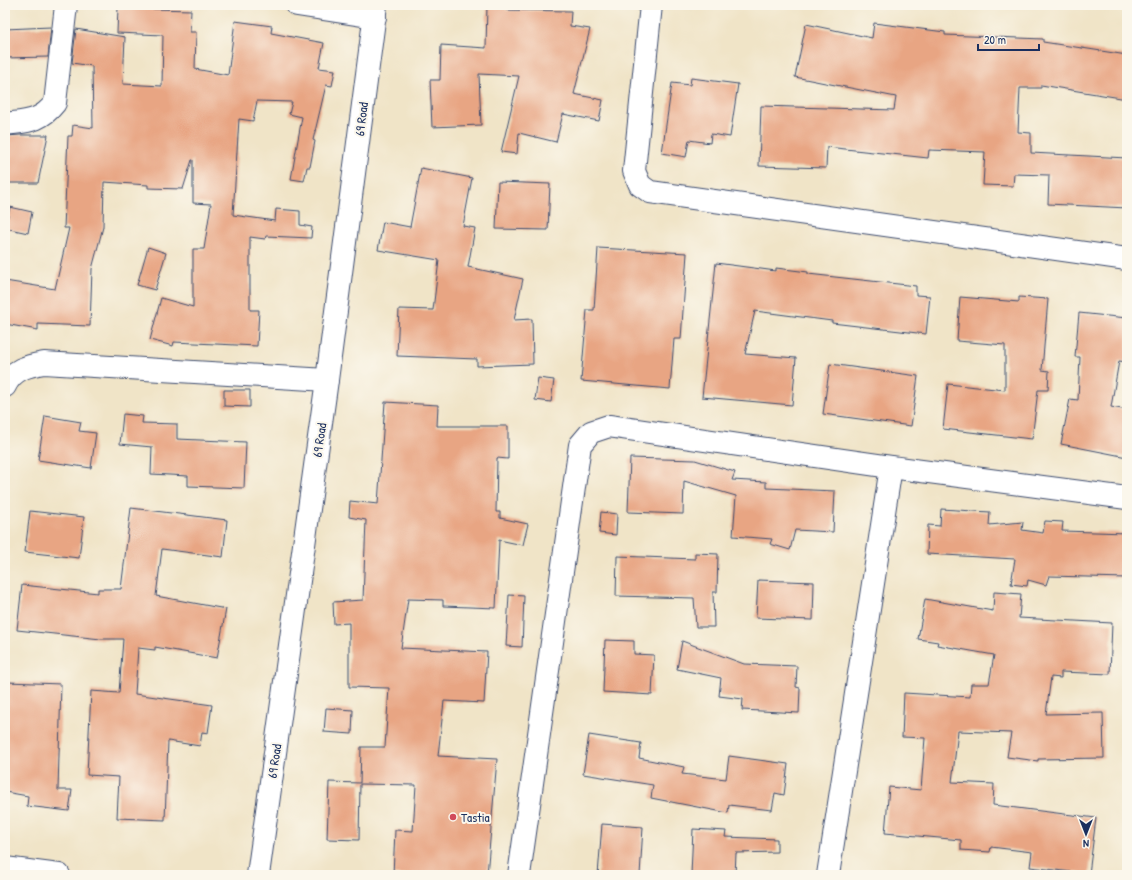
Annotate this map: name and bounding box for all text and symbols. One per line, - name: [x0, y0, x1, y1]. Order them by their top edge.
- scale bar: [978, 26, 1039, 52]
- text: 20 m: [984, 31, 1006, 48]
- street label: 69 Road: [350, 101, 372, 137]
- street label: 69 Road: [308, 422, 330, 458]
- street label: 69 Road: [263, 743, 285, 779]
- place label: Tastia: [461, 808, 490, 826]
- marker: Tastia: [448, 812, 458, 822]
- north arrow: [1066, 814, 1106, 854]
- text: N: [1083, 837, 1089, 851]

